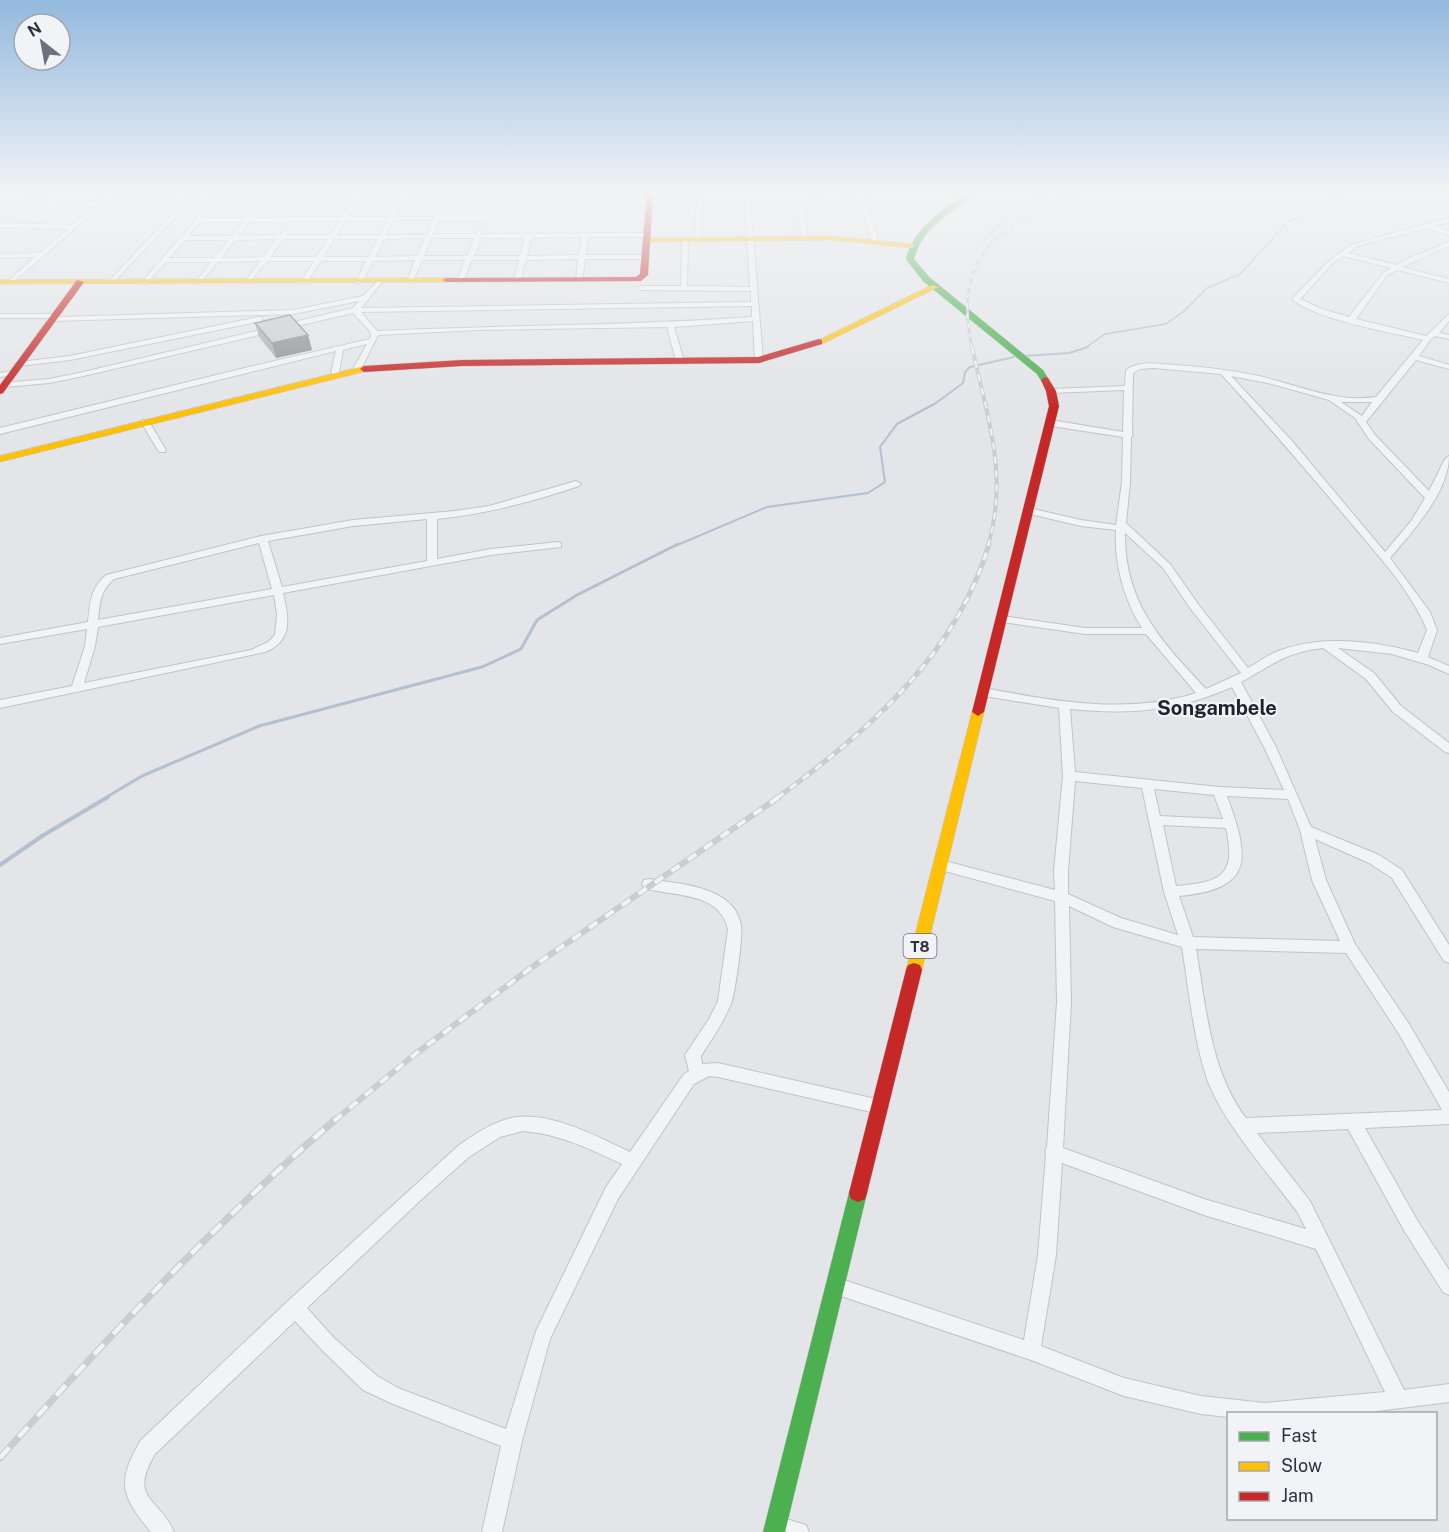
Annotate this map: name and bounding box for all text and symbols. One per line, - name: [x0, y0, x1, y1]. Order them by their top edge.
- north arrow: [12, 12, 72, 72]
- text: N: [24, 18, 45, 41]
- district label: Songambele: [1157, 696, 1277, 720]
- road number: T8: [904, 934, 936, 958]
- legend: [1227, 1412, 1437, 1520]
- text: Fast: [1281, 1425, 1317, 1446]
- text: Slow: [1281, 1455, 1322, 1476]
- text: Jam: [1281, 1485, 1314, 1506]

